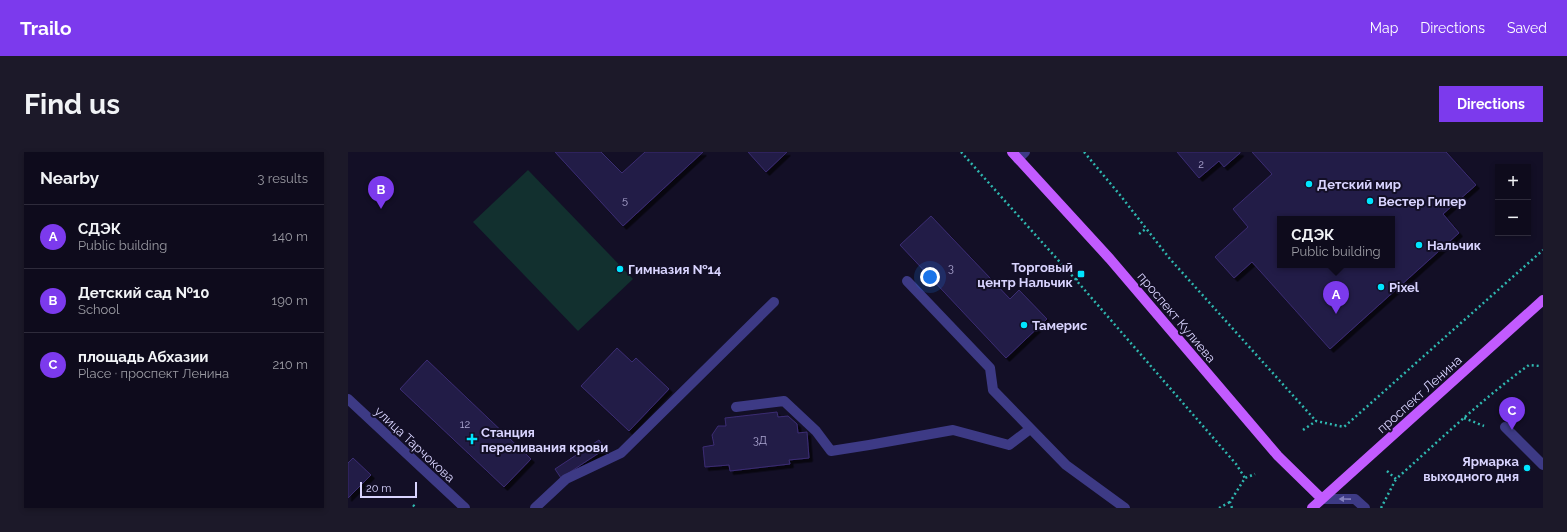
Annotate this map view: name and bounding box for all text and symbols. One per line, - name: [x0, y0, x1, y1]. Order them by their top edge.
- text: Trailo: [20, 17, 71, 39]
- text: Map: [1370, 20, 1398, 36]
- text: Directions: [1420, 20, 1485, 36]
- text: Saved: [1507, 20, 1547, 36]
- button: Directions: [1439, 86, 1543, 122]
- text: Find us: [24, 88, 120, 121]
- house number: 2: [1198, 158, 1204, 171]
- map controls: [1495, 164, 1531, 236]
- button: +: [1495, 164, 1531, 200]
- text: Nearby: [40, 168, 99, 188]
- text: 3 results: [258, 171, 308, 186]
- pin: B: [368, 176, 394, 209]
- place label: Детский мир: [1317, 177, 1401, 192]
- marker: Детский мир: [1304, 179, 1314, 189]
- house number: 5: [622, 194, 628, 207]
- place label: Вестер Гипер: [1378, 194, 1466, 209]
- marker: Вестер Гипер: [1365, 196, 1375, 206]
- button: −: [1495, 200, 1531, 236]
- popup: [1277, 216, 1395, 268]
- text: СДЭК: [78, 220, 121, 238]
- text: СДЭК: [1291, 226, 1334, 244]
- text: A: [49, 229, 57, 244]
- text: 140 m: [272, 229, 308, 244]
- text: Public building: [78, 238, 167, 253]
- place label: Нальчик: [1427, 238, 1482, 253]
- marker: Нальчик: [1414, 240, 1424, 250]
- text: Public building: [1291, 244, 1381, 259]
- place label: Торговый центр Нальчик: [977, 260, 1074, 290]
- place label: Гимназия №14: [628, 262, 721, 277]
- house number: 3: [948, 262, 954, 275]
- marker: Гимназия №14: [615, 264, 625, 274]
- your location: [920, 267, 940, 287]
- marker: Торговый центр Нальчик: [1076, 269, 1086, 279]
- street label: проспект Кулиева: [1134, 269, 1219, 365]
- place label: Pixel: [1389, 280, 1420, 295]
- pin: A: [1323, 281, 1349, 314]
- marker: Pixel: [1376, 282, 1386, 292]
- text: Детский сад №10: [78, 284, 209, 302]
- text: B: [49, 293, 57, 308]
- text: 190 m: [272, 293, 308, 308]
- text: School: [78, 302, 120, 317]
- place label: Тамерис: [1032, 318, 1088, 333]
- marker: Тамерис: [1019, 320, 1029, 330]
- text: площадь Абхазии: [78, 348, 209, 366]
- street label: проспект Ленина: [1374, 352, 1465, 436]
- text: C: [49, 357, 57, 372]
- text: 210 m: [272, 357, 308, 372]
- text: Place · проспект Ленина: [78, 366, 229, 381]
- pin: C: [1499, 397, 1525, 430]
- street label: улица Тарчокова: [372, 403, 458, 485]
- house number: 12: [460, 418, 470, 431]
- place label: Станция переливания крови: [481, 425, 608, 455]
- marker: Станция переливания крови: [466, 433, 478, 445]
- house number: 3Д: [753, 434, 767, 447]
- place label: Ярмарка выходного дня: [1423, 454, 1520, 484]
- marker: Ярмарка выходного дня: [1522, 463, 1532, 473]
- scale bar: [360, 480, 417, 499]
- text: 20 m: [366, 482, 391, 495]
- one-way arrow: [1338, 496, 1351, 502]

